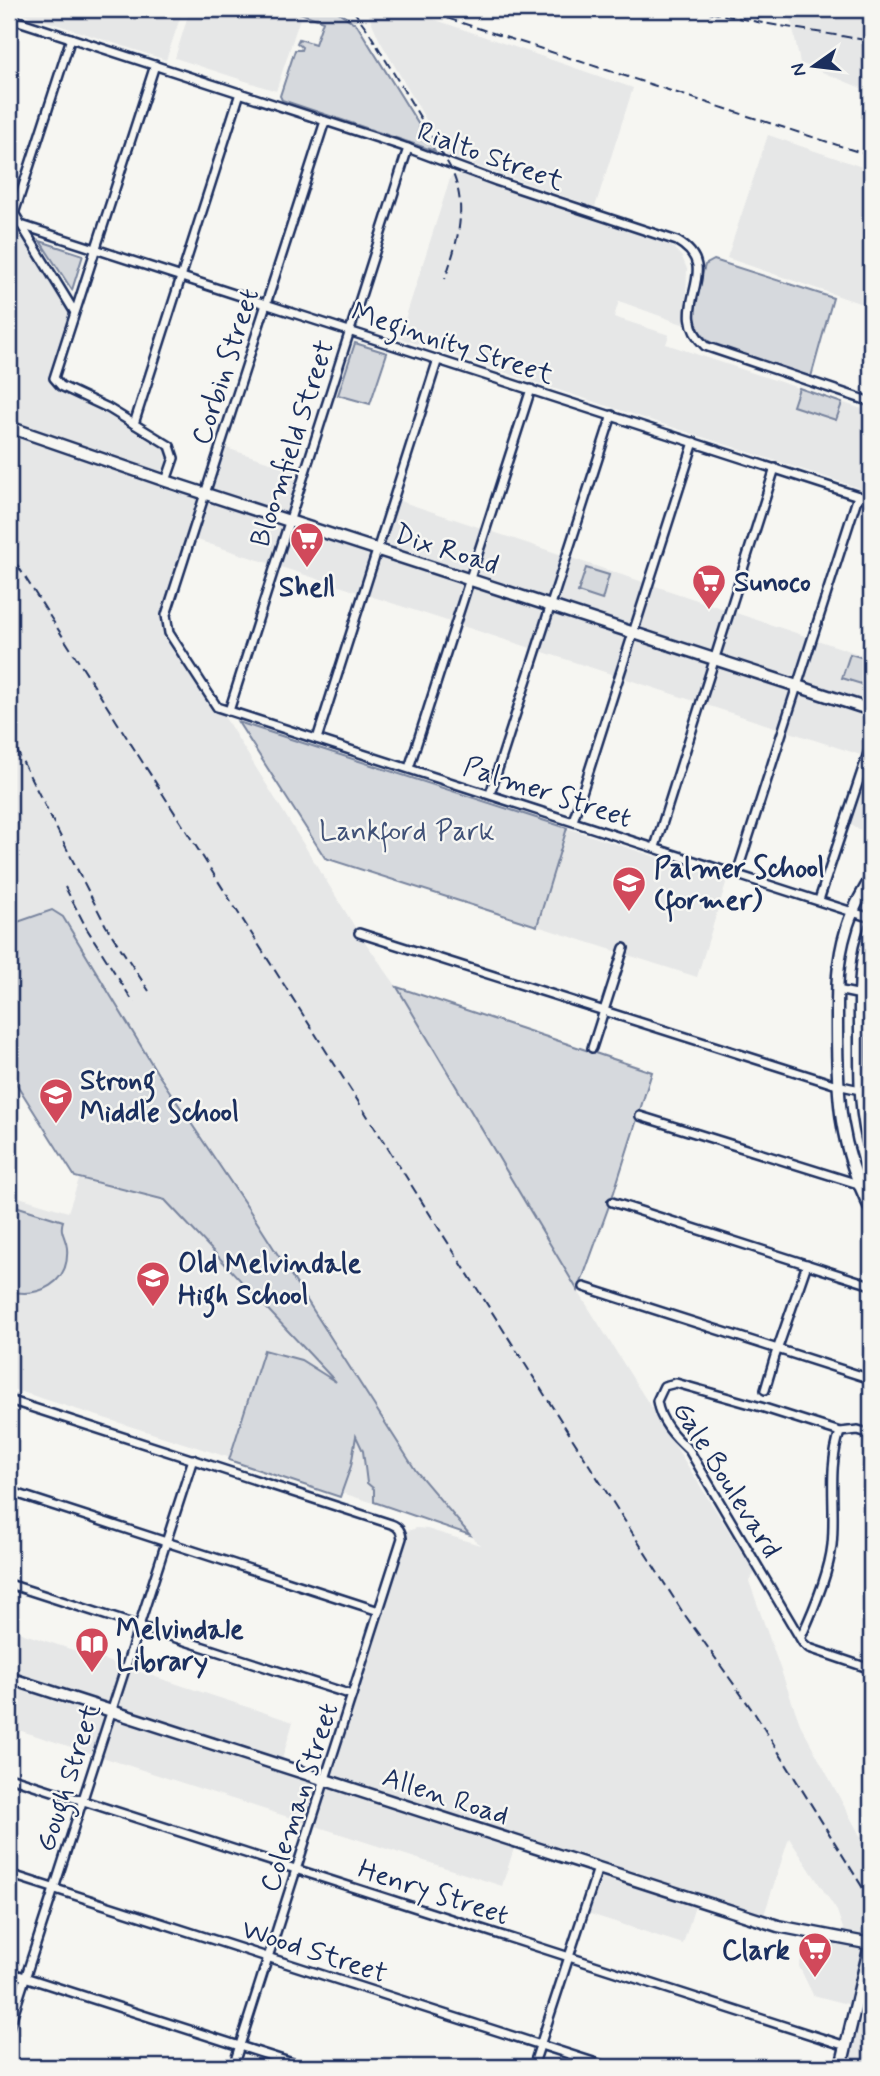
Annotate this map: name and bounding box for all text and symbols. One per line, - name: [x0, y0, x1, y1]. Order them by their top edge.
- north arrow: [778, 32, 848, 102]
- text: N: [785, 61, 813, 79]
- street label: Rialto Street: [412, 114, 569, 201]
- street label: Corbin Street: [184, 284, 269, 450]
- street label: Meginnity Street: [345, 294, 559, 398]
- street label: Bloomfield Street: [243, 336, 344, 552]
- street label: Dix Road: [389, 516, 503, 585]
- supermarket icon: Shell: [288, 520, 326, 569]
- supermarket icon: Sunoco: [690, 562, 728, 611]
- place label: Sunoco: [734, 565, 811, 602]
- place label: Shell: [279, 570, 335, 607]
- street label: Palmer Street: [458, 749, 636, 838]
- park label: Lankford Park: [319, 814, 495, 853]
- place label: Palmer School (former): [654, 851, 825, 923]
- school or university icon: Palmer School (former): [610, 864, 648, 913]
- place label: Strong Middle School: [80, 1063, 239, 1132]
- school or university icon: Strong Middle School: [37, 1076, 75, 1125]
- place label: Old Melvindale High School: [178, 1246, 362, 1318]
- school or university icon: Old Melvindale High School: [134, 1259, 172, 1308]
- street label: Gale Boulevard: [663, 1395, 789, 1566]
- place label: Melvindale Library: [116, 1612, 244, 1681]
- library icon: Melvindale Library: [73, 1625, 111, 1674]
- street label: Gough Street: [28, 1698, 114, 1857]
- street label: Coleman Street: [252, 1699, 348, 1897]
- street label: Allen Road: [377, 1760, 513, 1835]
- street label: Henry Street: [353, 1852, 513, 1935]
- street label: Wood Street: [237, 1911, 392, 1993]
- supermarket icon: Clark: [796, 1930, 834, 1979]
- place label: Clark: [722, 1933, 790, 1970]

